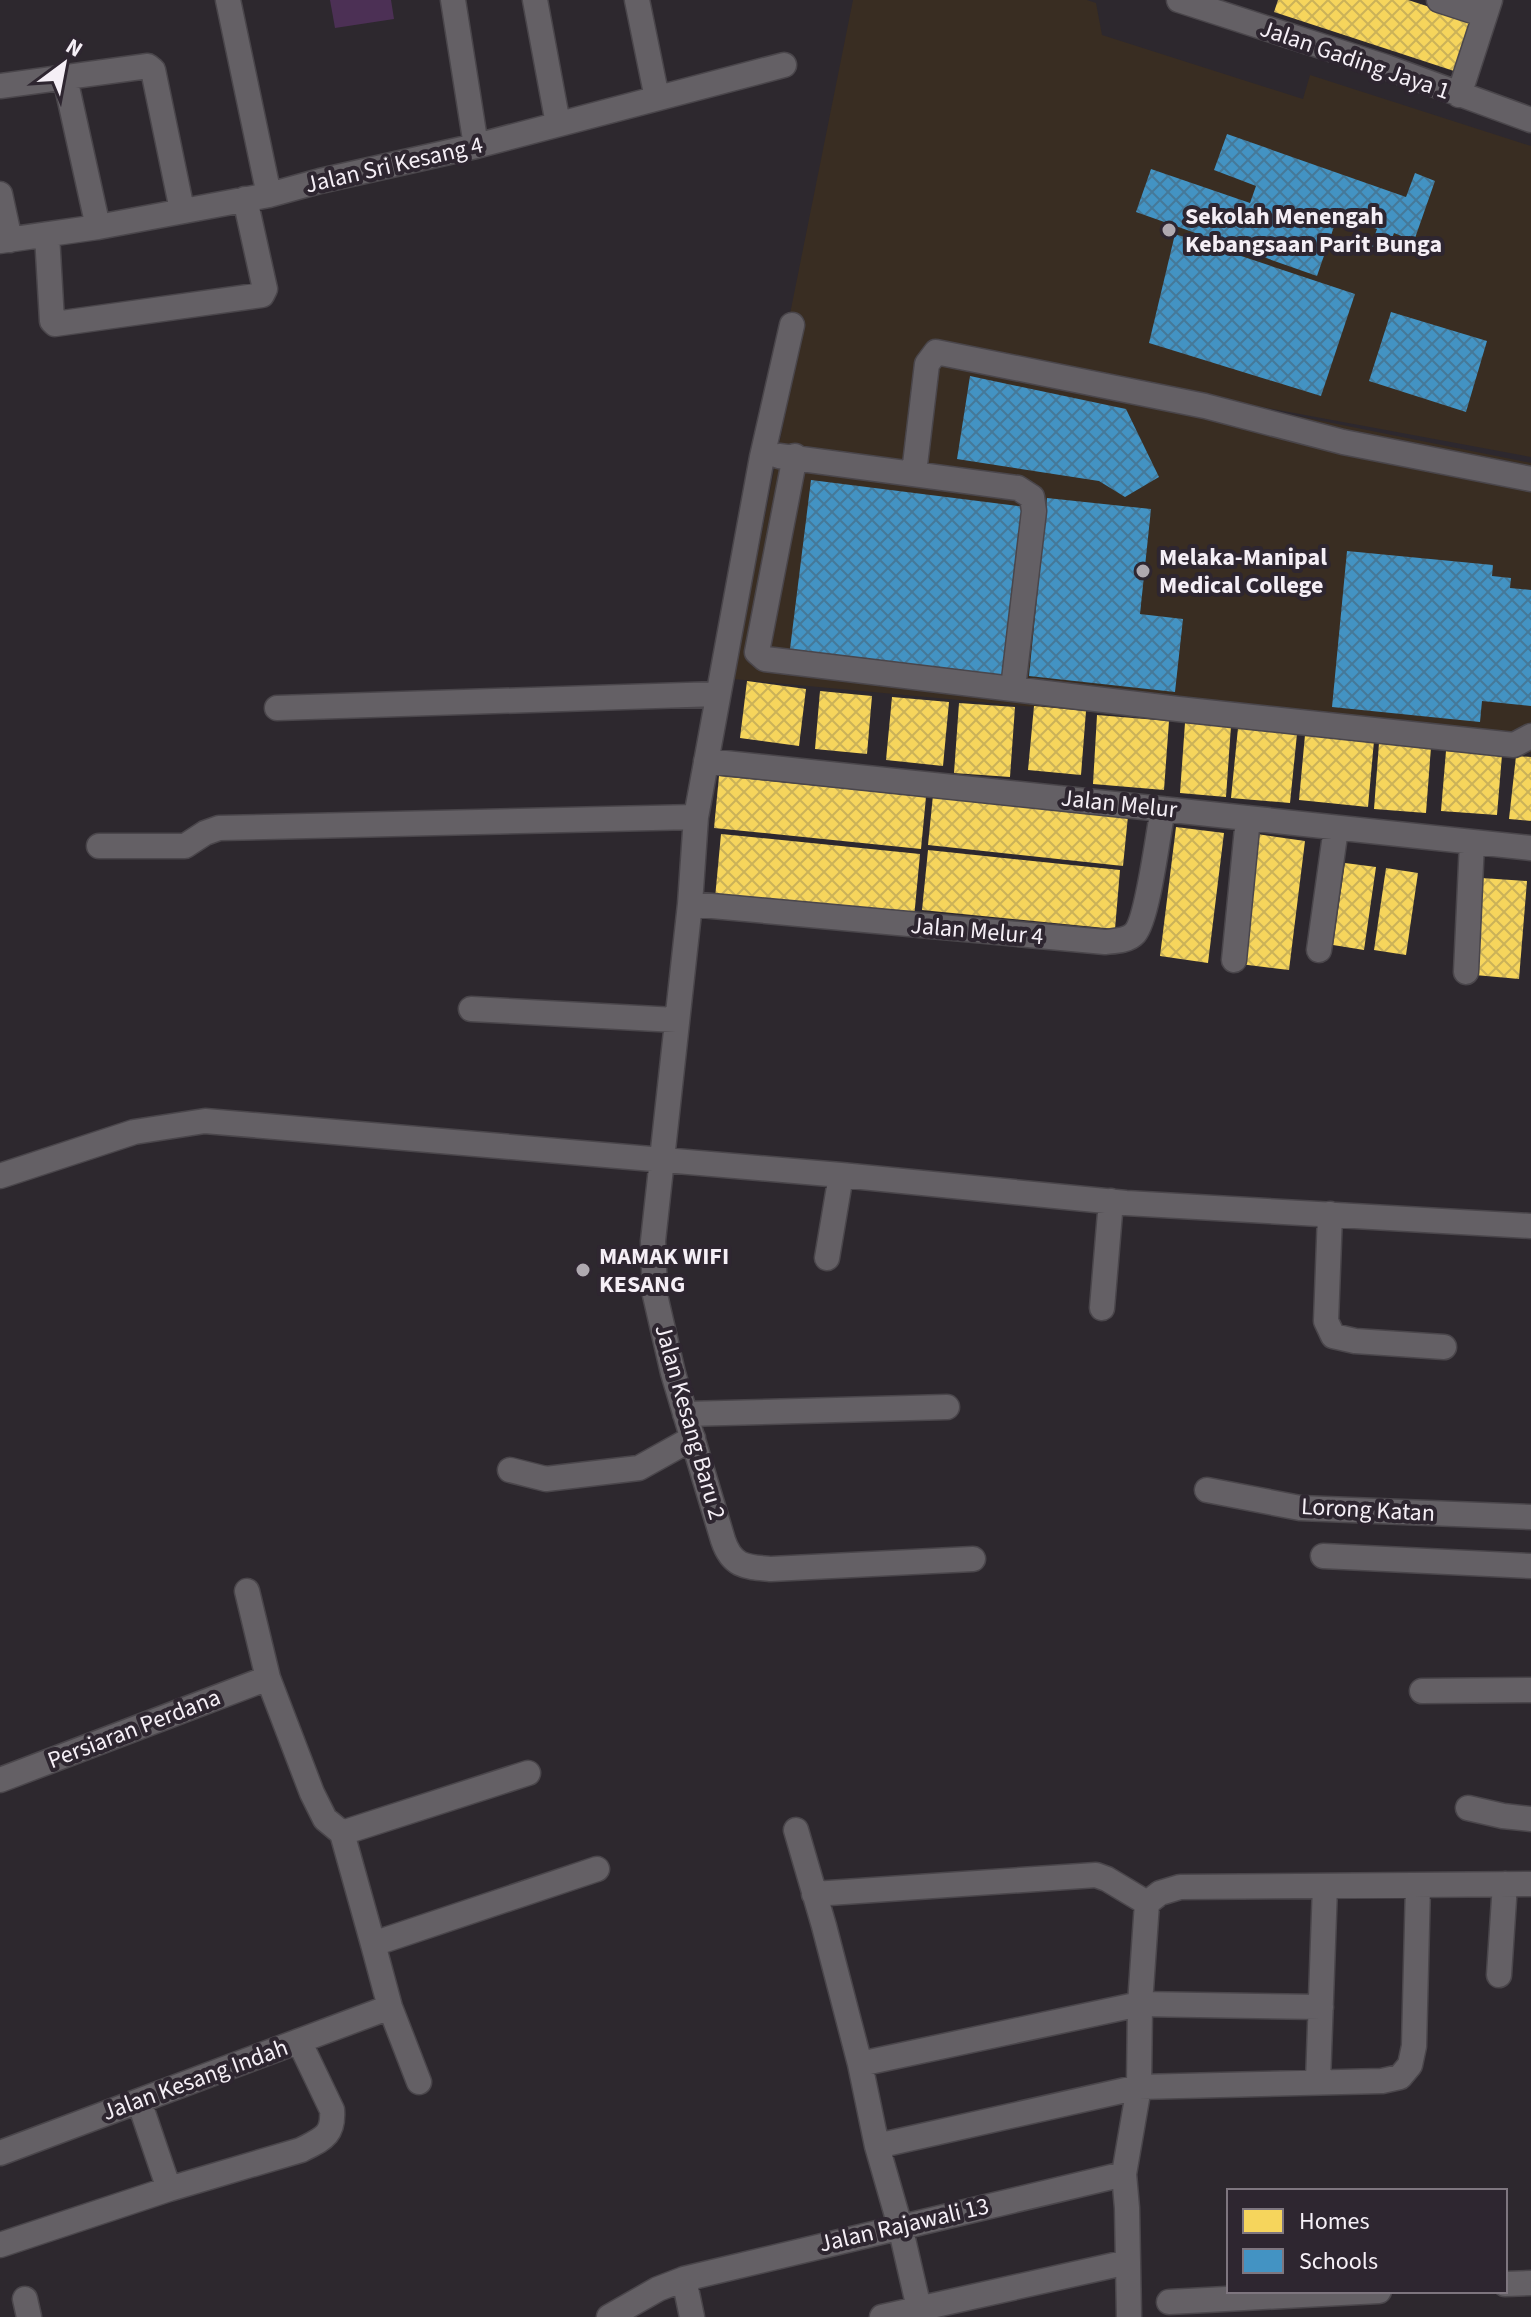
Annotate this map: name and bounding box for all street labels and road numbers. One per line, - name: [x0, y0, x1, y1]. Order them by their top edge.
- street label: Jalan Gading Jaya 1: [1255, 11, 1455, 109]
- street label: Jalan Sri Kesang 4: [302, 128, 486, 202]
- street label: Jalan Melur: [1059, 781, 1179, 828]
- street label: Jalan Melur 4: [909, 908, 1045, 954]
- street label: Jalan Kesang Baru 2: [645, 1320, 735, 1524]
- street label: Lorong Katan: [1300, 1489, 1436, 1531]
- street label: Persiaran Perdana: [42, 1680, 226, 1778]
- street label: Jalan Kesang Indah: [97, 2030, 293, 2130]
- street label: Jalan Rajawali 13: [816, 2188, 992, 2262]

